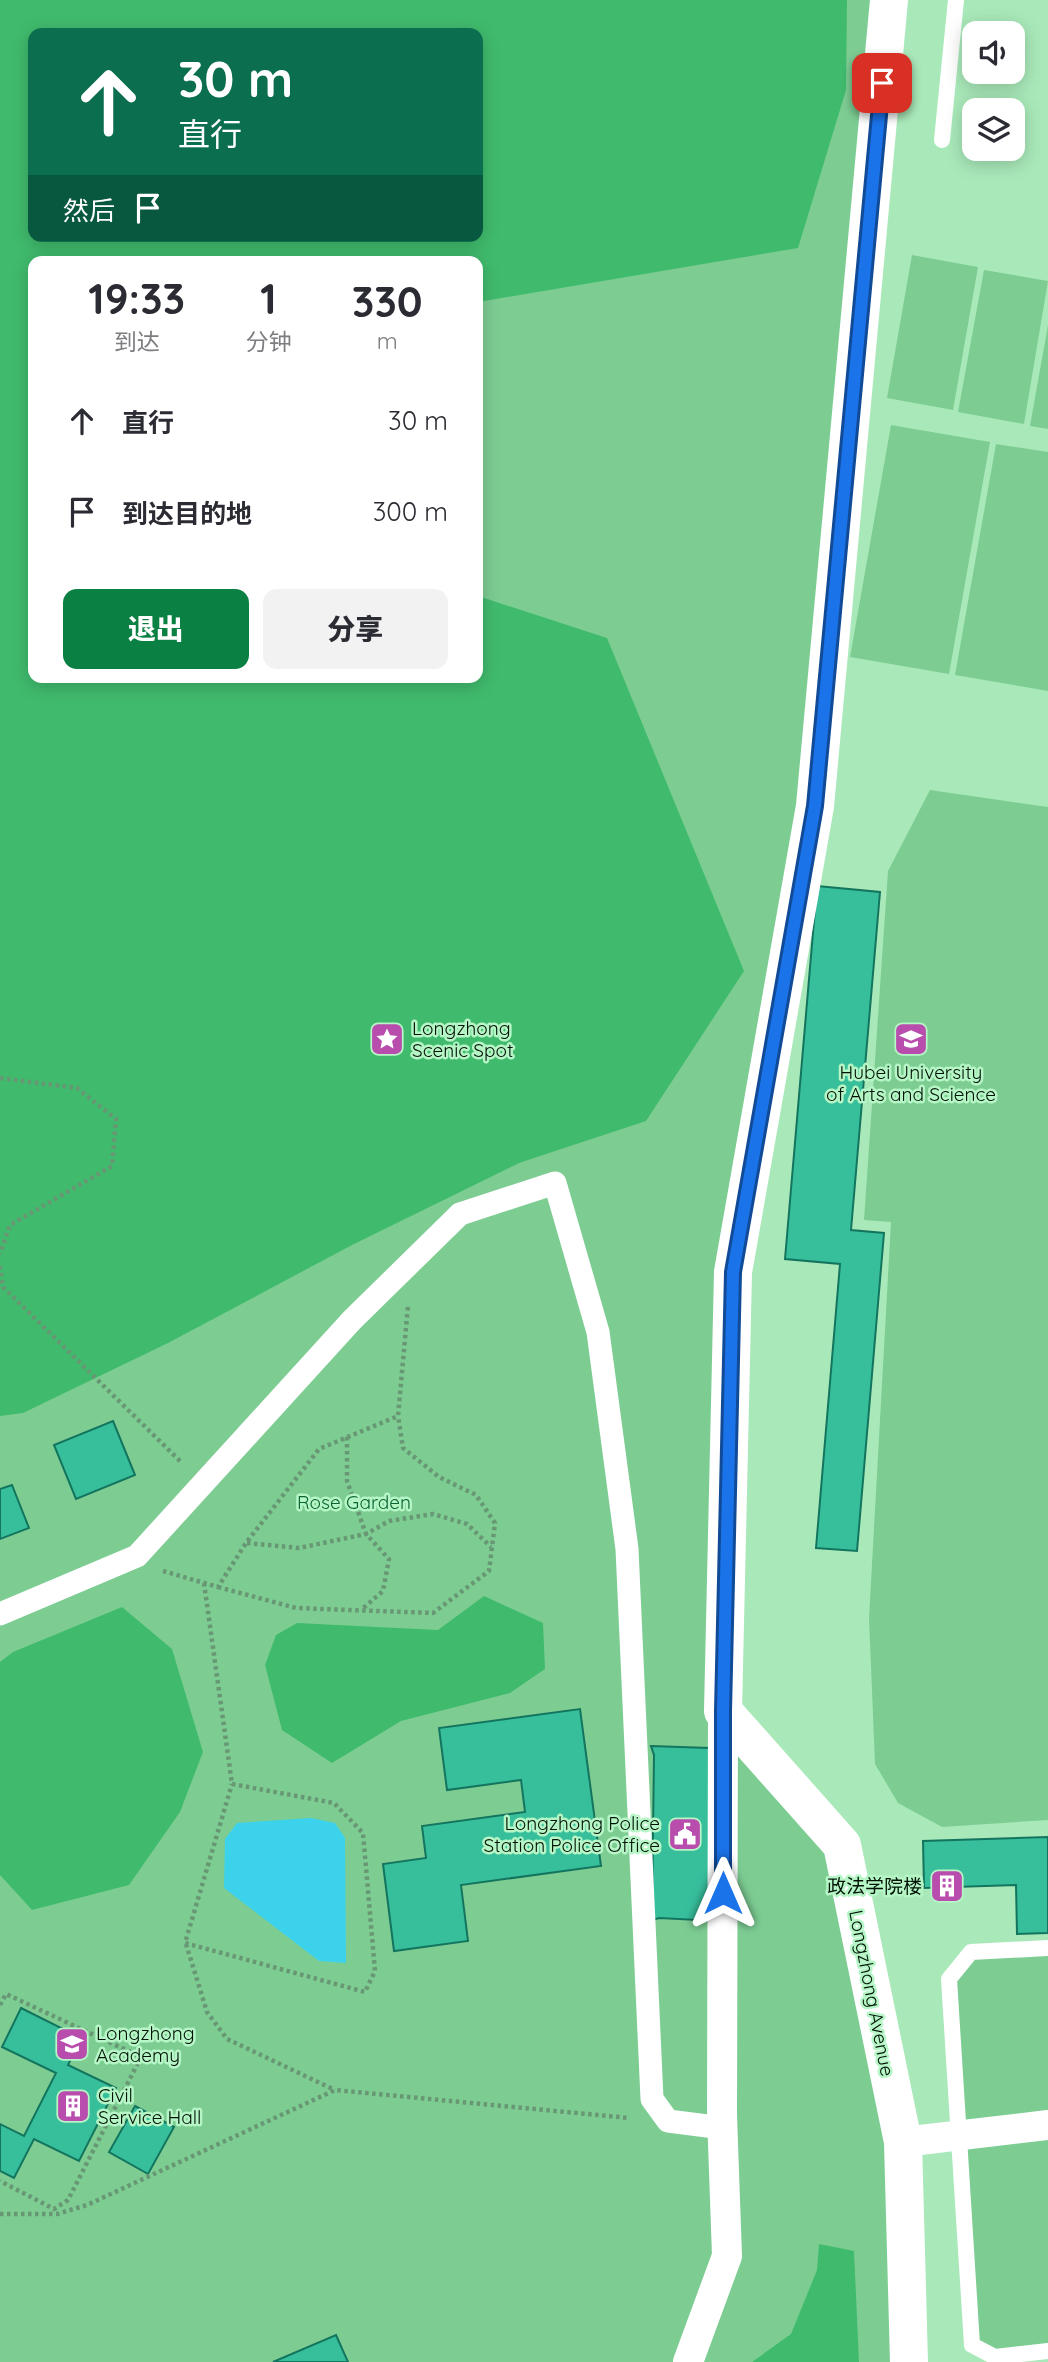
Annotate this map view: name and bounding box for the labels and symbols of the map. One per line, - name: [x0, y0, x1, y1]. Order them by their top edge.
- pin: [852, 53, 912, 113]
- place label: Longzhong Scenic Spot: [412, 1016, 513, 1062]
- place icon: Longzhong Scenic Spot: [368, 1020, 406, 1058]
- school or university icon: Hubei University of Arts and Science: [892, 1020, 930, 1058]
- place label: Hubei University of Arts and Science: [826, 1060, 996, 1106]
- park label: Rose Garden: [297, 1490, 411, 1514]
- place label: Longzhong Police Station Police Office: [484, 1811, 660, 1857]
- public building icon: Longzhong Police Station Police Office: [666, 1815, 704, 1853]
- position arrow: [686, 1856, 760, 1930]
- building icon: 政法学院楼: [928, 1867, 966, 1905]
- place label: 政法学院楼: [827, 1874, 922, 1898]
- street label: Longzhong Avenue: [844, 1908, 900, 2078]
- place label: Longzhong Academy: [96, 2021, 195, 2067]
- school or university icon: Longzhong Academy: [53, 2025, 91, 2063]
- place label: Civil Service Hall: [98, 2083, 202, 2129]
- building icon: Civil Service Hall: [54, 2087, 92, 2125]

